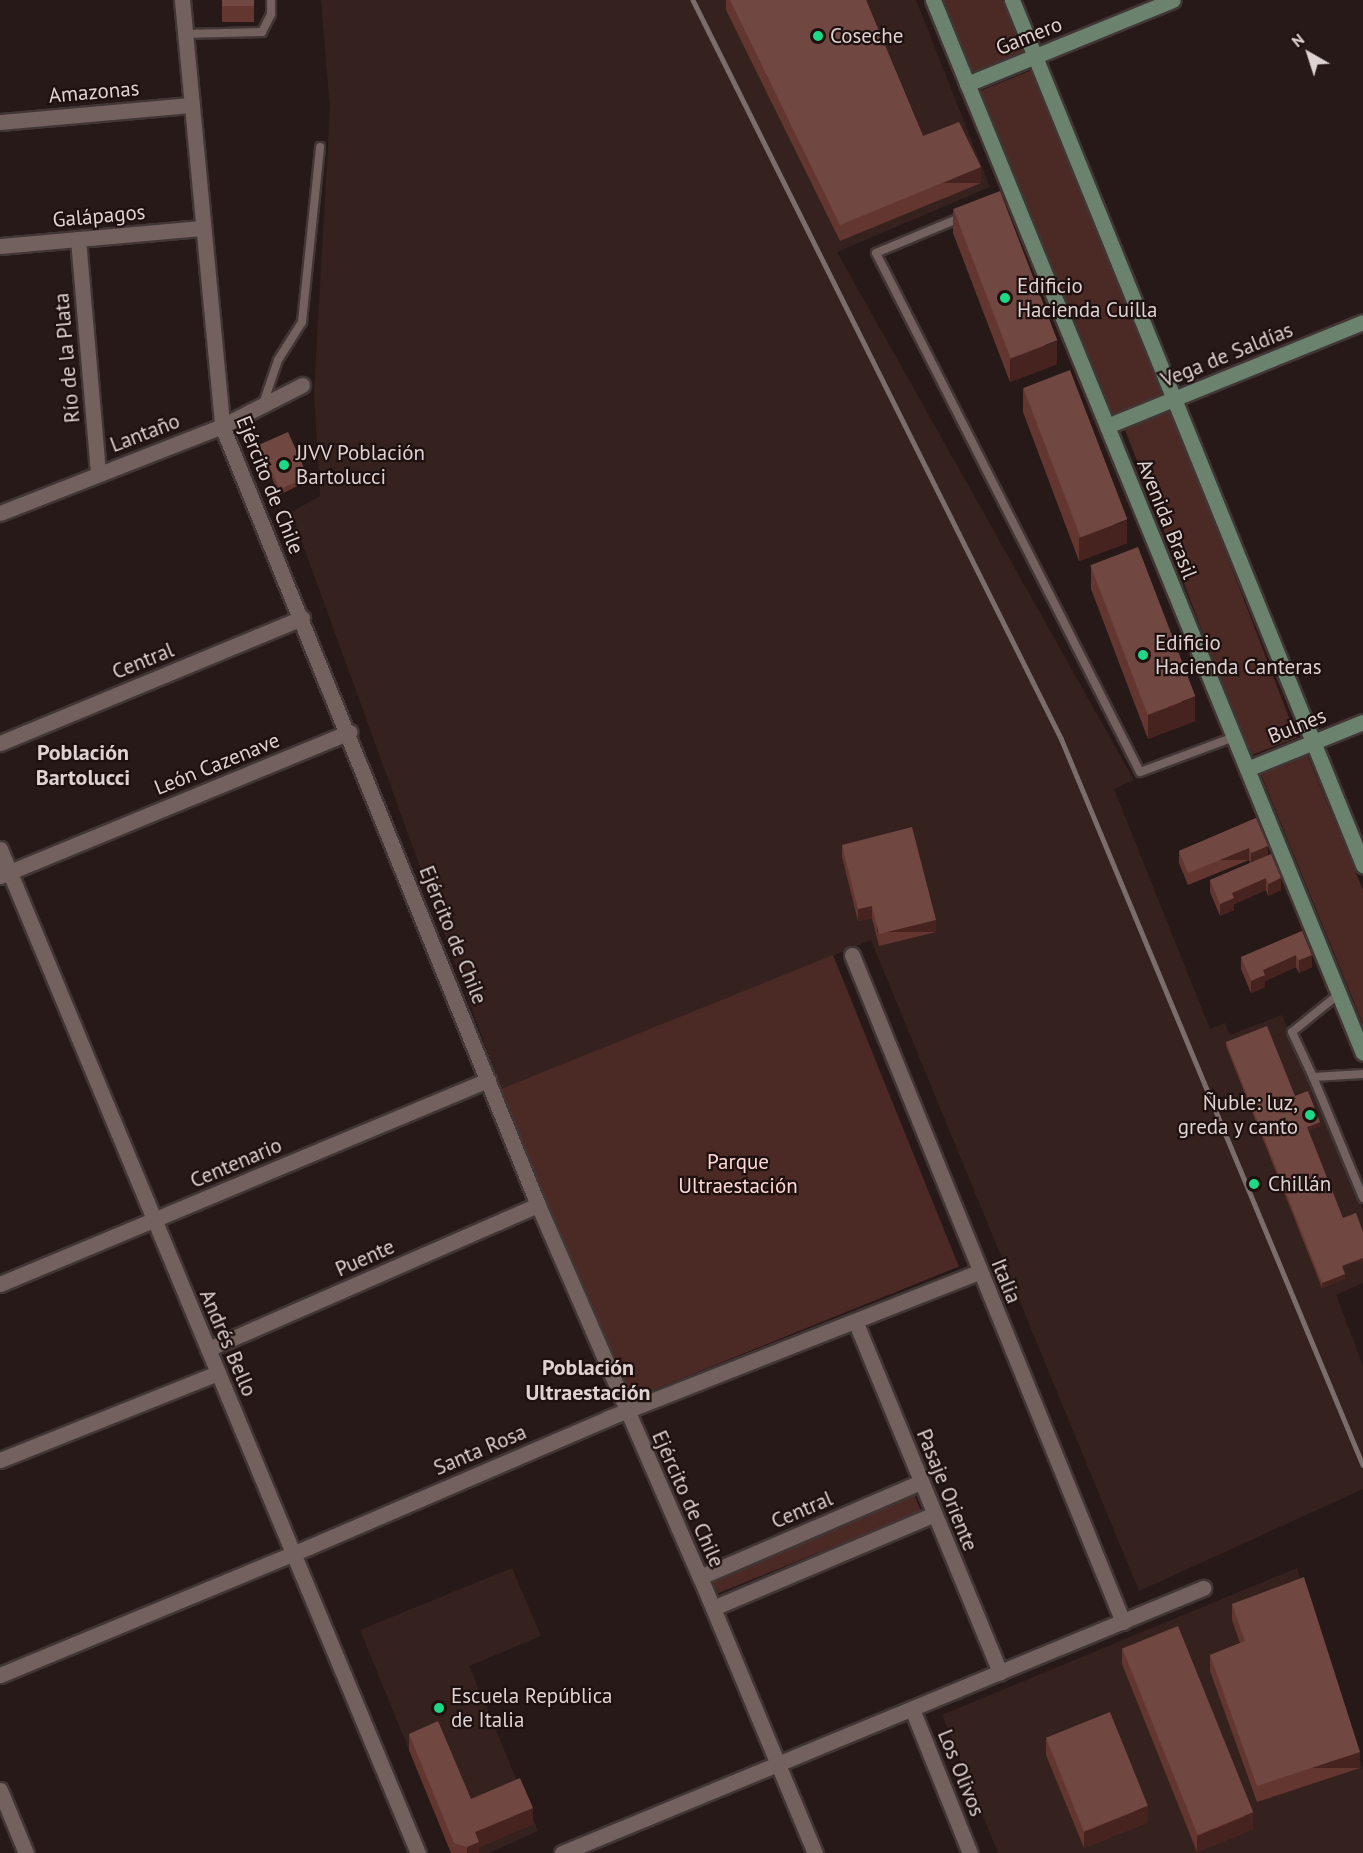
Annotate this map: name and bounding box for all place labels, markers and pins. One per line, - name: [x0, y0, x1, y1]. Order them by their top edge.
- place label: Coseche: [830, 23, 903, 49]
- marker: Coseche: [811, 29, 825, 43]
- place label: Edificio Hacienda Cuilla: [1017, 273, 1157, 323]
- marker: Edificio Hacienda Cuilla: [998, 291, 1012, 305]
- place label: JJVV Población Bartolucci: [296, 440, 426, 490]
- marker: JJVV Población Bartolucci: [277, 458, 291, 472]
- place label: Edificio Hacienda Canteras: [1155, 630, 1322, 680]
- marker: Edificio Hacienda Canteras: [1136, 648, 1150, 662]
- place label: Ñuble: luz, greda y canto: [1177, 1090, 1298, 1140]
- marker: Ñuble: luz, greda y canto: [1303, 1108, 1317, 1122]
- place label: Chillán: [1268, 1171, 1331, 1197]
- marker: Chillán: [1245, 1175, 1263, 1193]
- place label: Escuela República de Italia: [451, 1683, 613, 1733]
- marker: Escuela República de Italia: [432, 1701, 446, 1715]

